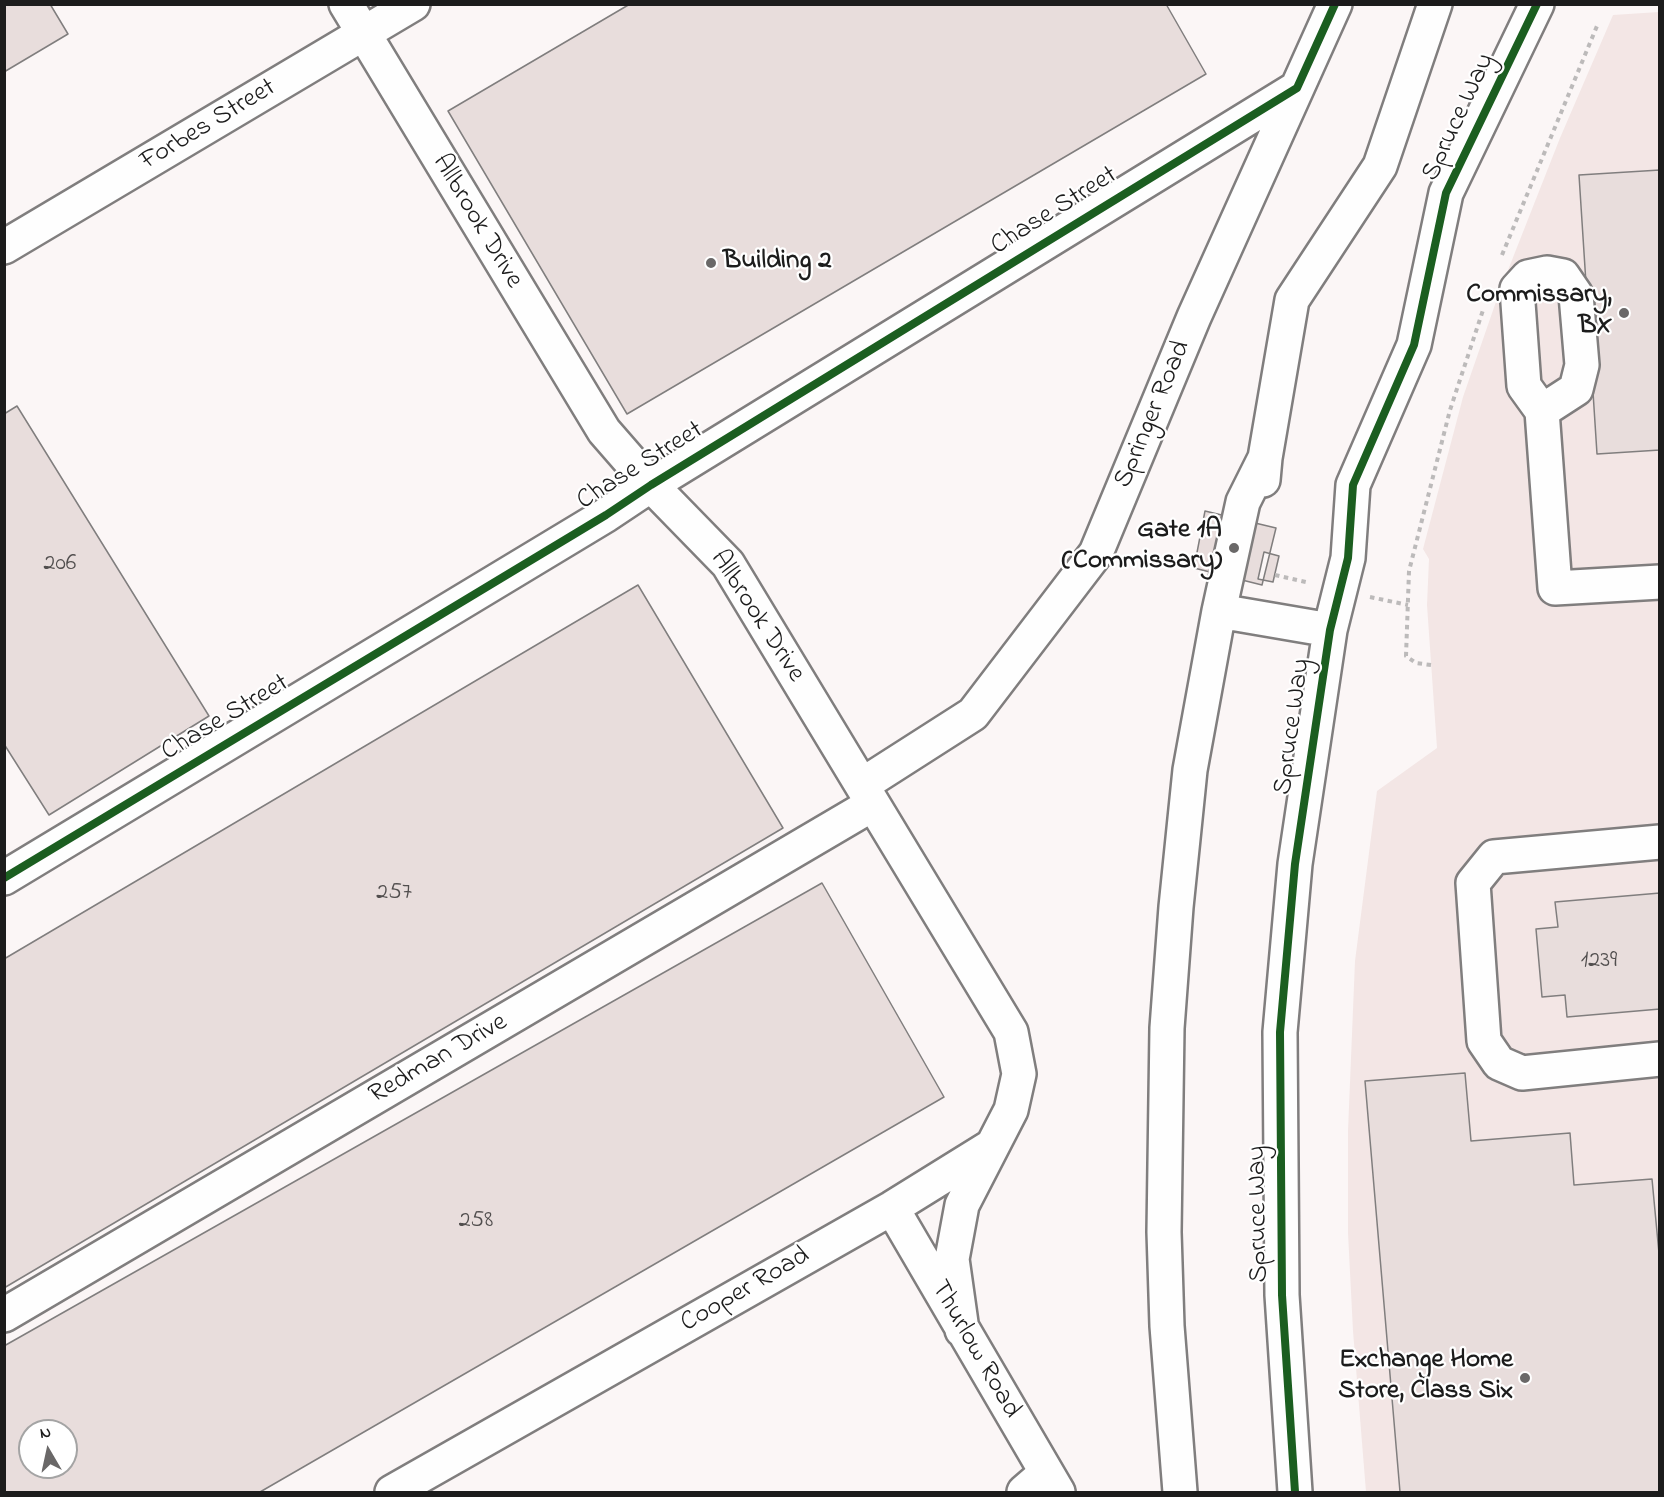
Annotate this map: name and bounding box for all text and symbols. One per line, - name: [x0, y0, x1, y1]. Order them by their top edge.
- street label: Spruce Way: [1416, 49, 1504, 187]
- street label: Forbes Street: [135, 73, 283, 179]
- street label: Allbrook Drive: [423, 149, 529, 295]
- street label: Chase Street: [986, 160, 1124, 264]
- place label: Building 2: [723, 247, 832, 279]
- marker: Building 2: [704, 256, 718, 270]
- place label: Commissary, BX: [1466, 281, 1612, 344]
- marker: Commissary, BX: [1617, 306, 1631, 320]
- street label: Springer Road: [1108, 337, 1200, 493]
- street label: Chase Street: [572, 415, 710, 519]
- place label: Gate 1A (Commissary): [1062, 516, 1222, 579]
- marker: Gate 1A (Commissary): [1227, 541, 1241, 555]
- street label: Allbrook Drive: [701, 545, 811, 689]
- house number: 206: [44, 551, 76, 579]
- street label: Spruce Way: [1268, 657, 1320, 797]
- street label: Chase Street: [156, 668, 296, 770]
- house number: 257: [376, 880, 412, 908]
- house number: 1239: [1581, 948, 1617, 976]
- street label: Redman Drive: [364, 1007, 514, 1113]
- street label: Spruce Way: [1243, 1145, 1277, 1283]
- house number: 258: [459, 1208, 493, 1236]
- street label: Cooper Road: [676, 1241, 816, 1341]
- street label: Thurlow Road: [922, 1275, 1026, 1425]
- place label: Exchange Home Store, Class Six: [1338, 1346, 1513, 1409]
- marker: Exchange Home Store, Class Six: [1518, 1371, 1532, 1385]
- north arrow: [18, 1419, 78, 1479]
- text: N: [38, 1420, 53, 1446]

